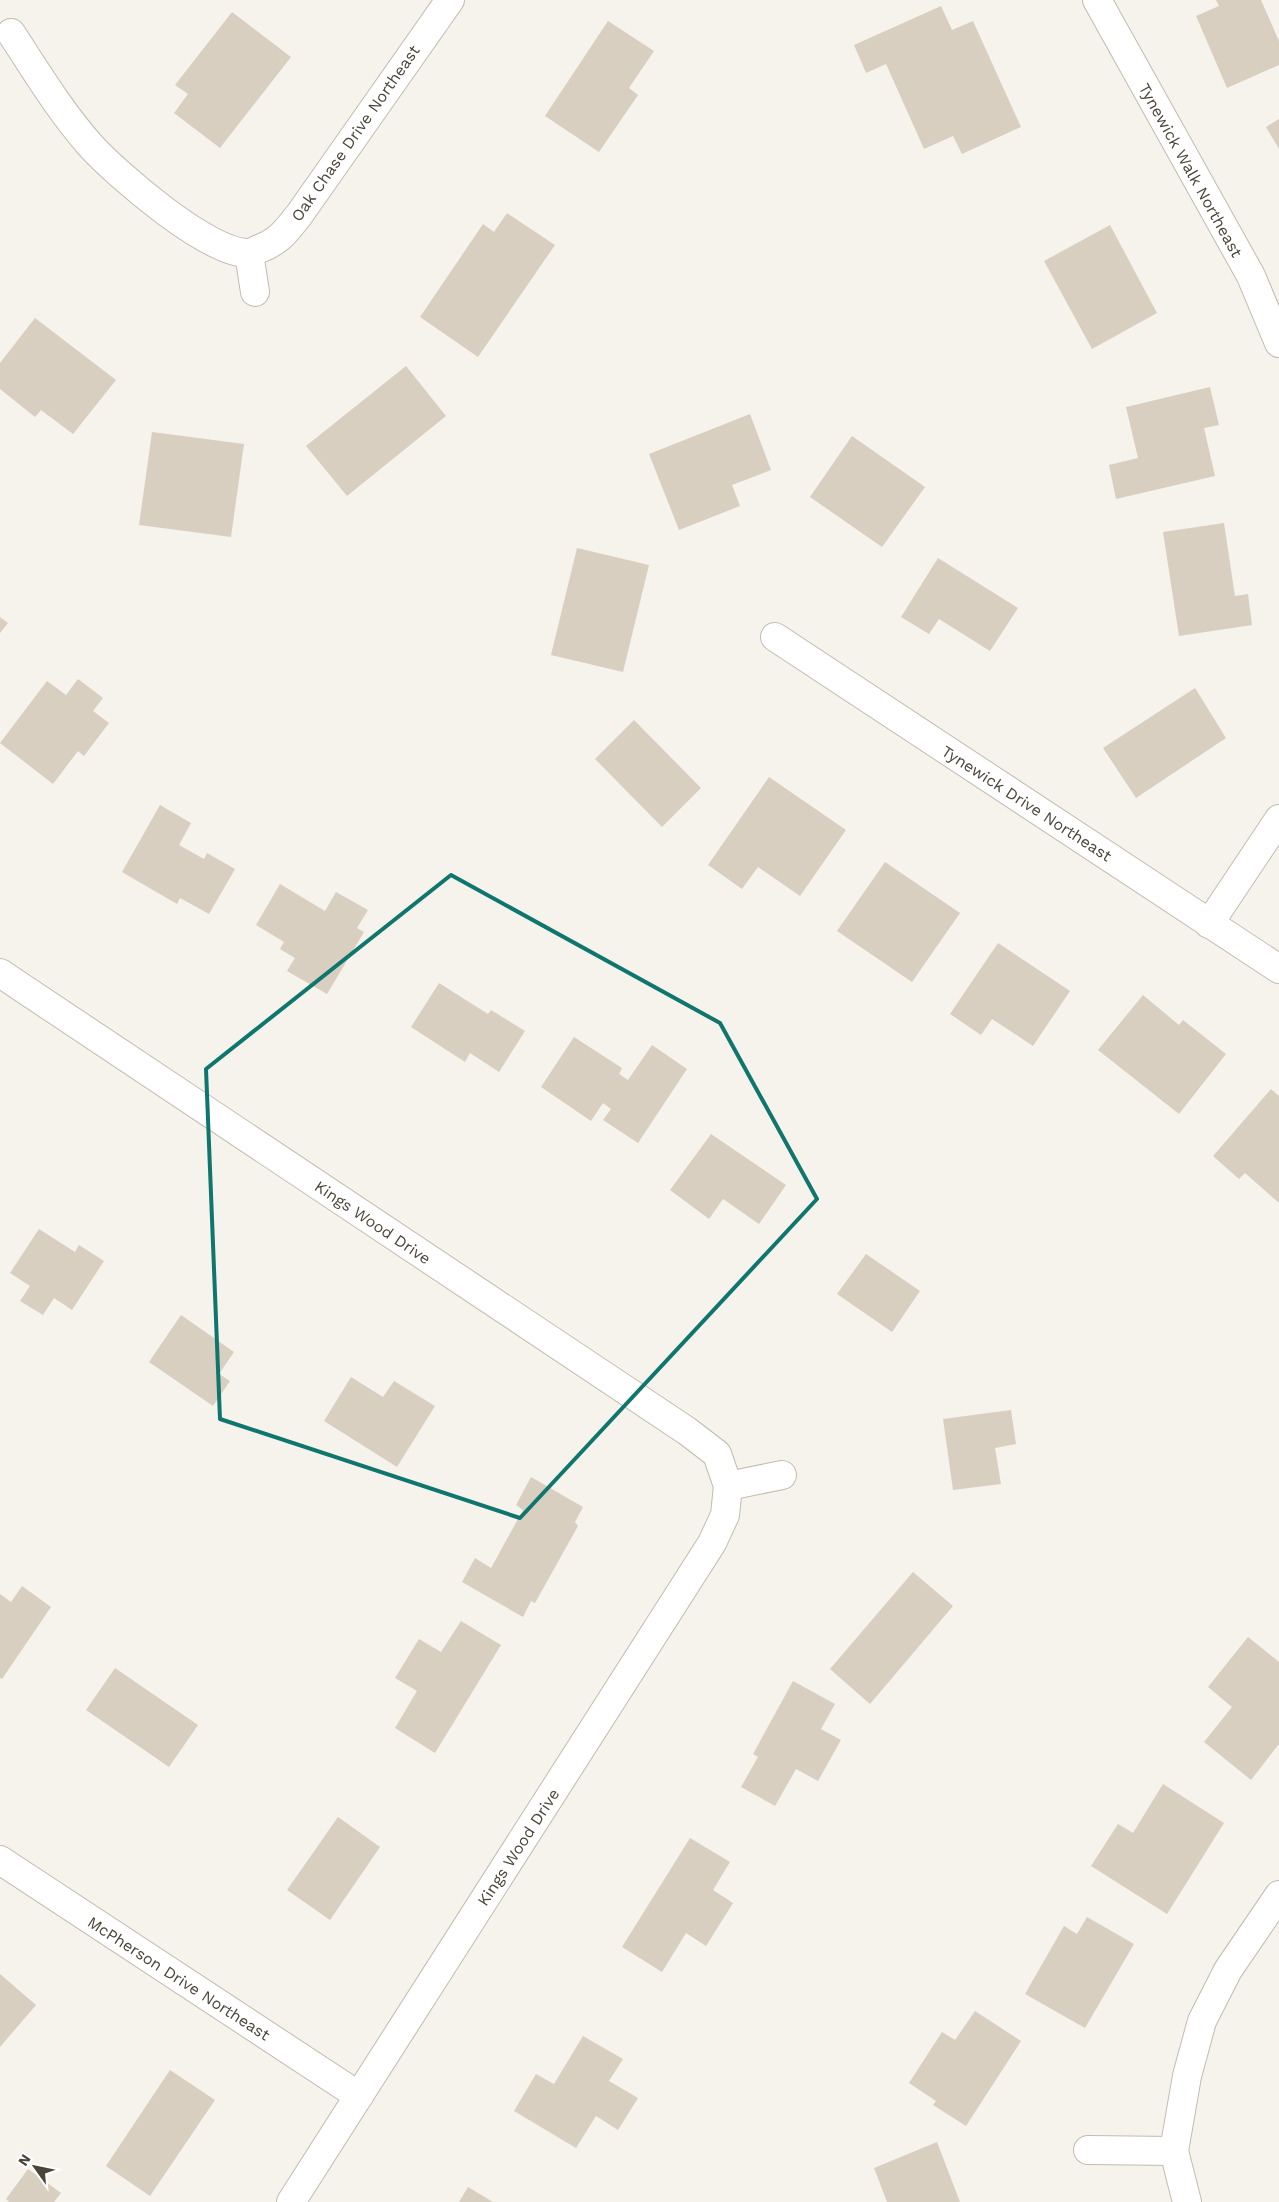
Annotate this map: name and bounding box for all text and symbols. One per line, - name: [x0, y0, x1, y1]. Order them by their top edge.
- street label: Oak Chase Drive Northeast: [287, 41, 424, 225]
- street label: Tynewick Walk Northeast: [1135, 80, 1247, 261]
- street label: Tynewick Drive Northeast: [938, 741, 1116, 866]
- street label: Kings Wood Drive: [311, 1177, 434, 1268]
- street label: Kings Wood Drive: [473, 1785, 563, 1909]
- street label: McPherson Drive Northeast: [84, 1912, 274, 2045]
- north arrow: [10, 2142, 60, 2192]
- text: N: [15, 2151, 34, 2169]

